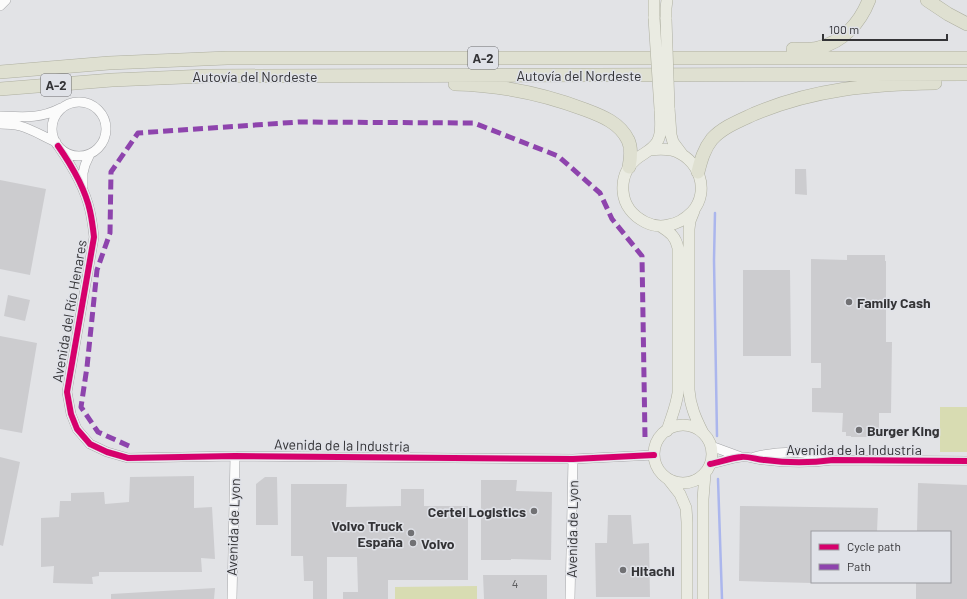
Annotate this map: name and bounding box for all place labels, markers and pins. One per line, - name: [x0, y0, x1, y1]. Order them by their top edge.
- place label: Family Cash: [857, 294, 931, 311]
- marker: Family Cash: [844, 297, 854, 307]
- place label: Burger King: [867, 422, 940, 439]
- marker: Burger King: [854, 425, 864, 435]
- place label: Certel Logistics: [428, 503, 526, 520]
- marker: Certel Logistics: [529, 506, 539, 516]
- place label: Volvo Truck España: [331, 517, 404, 550]
- marker: Volvo Truck España: [406, 528, 416, 538]
- place label: Volvo: [421, 535, 455, 552]
- marker: Volvo: [408, 538, 418, 548]
- place label: Hitachi: [631, 562, 675, 579]
- marker: Hitachi: [618, 565, 628, 575]

